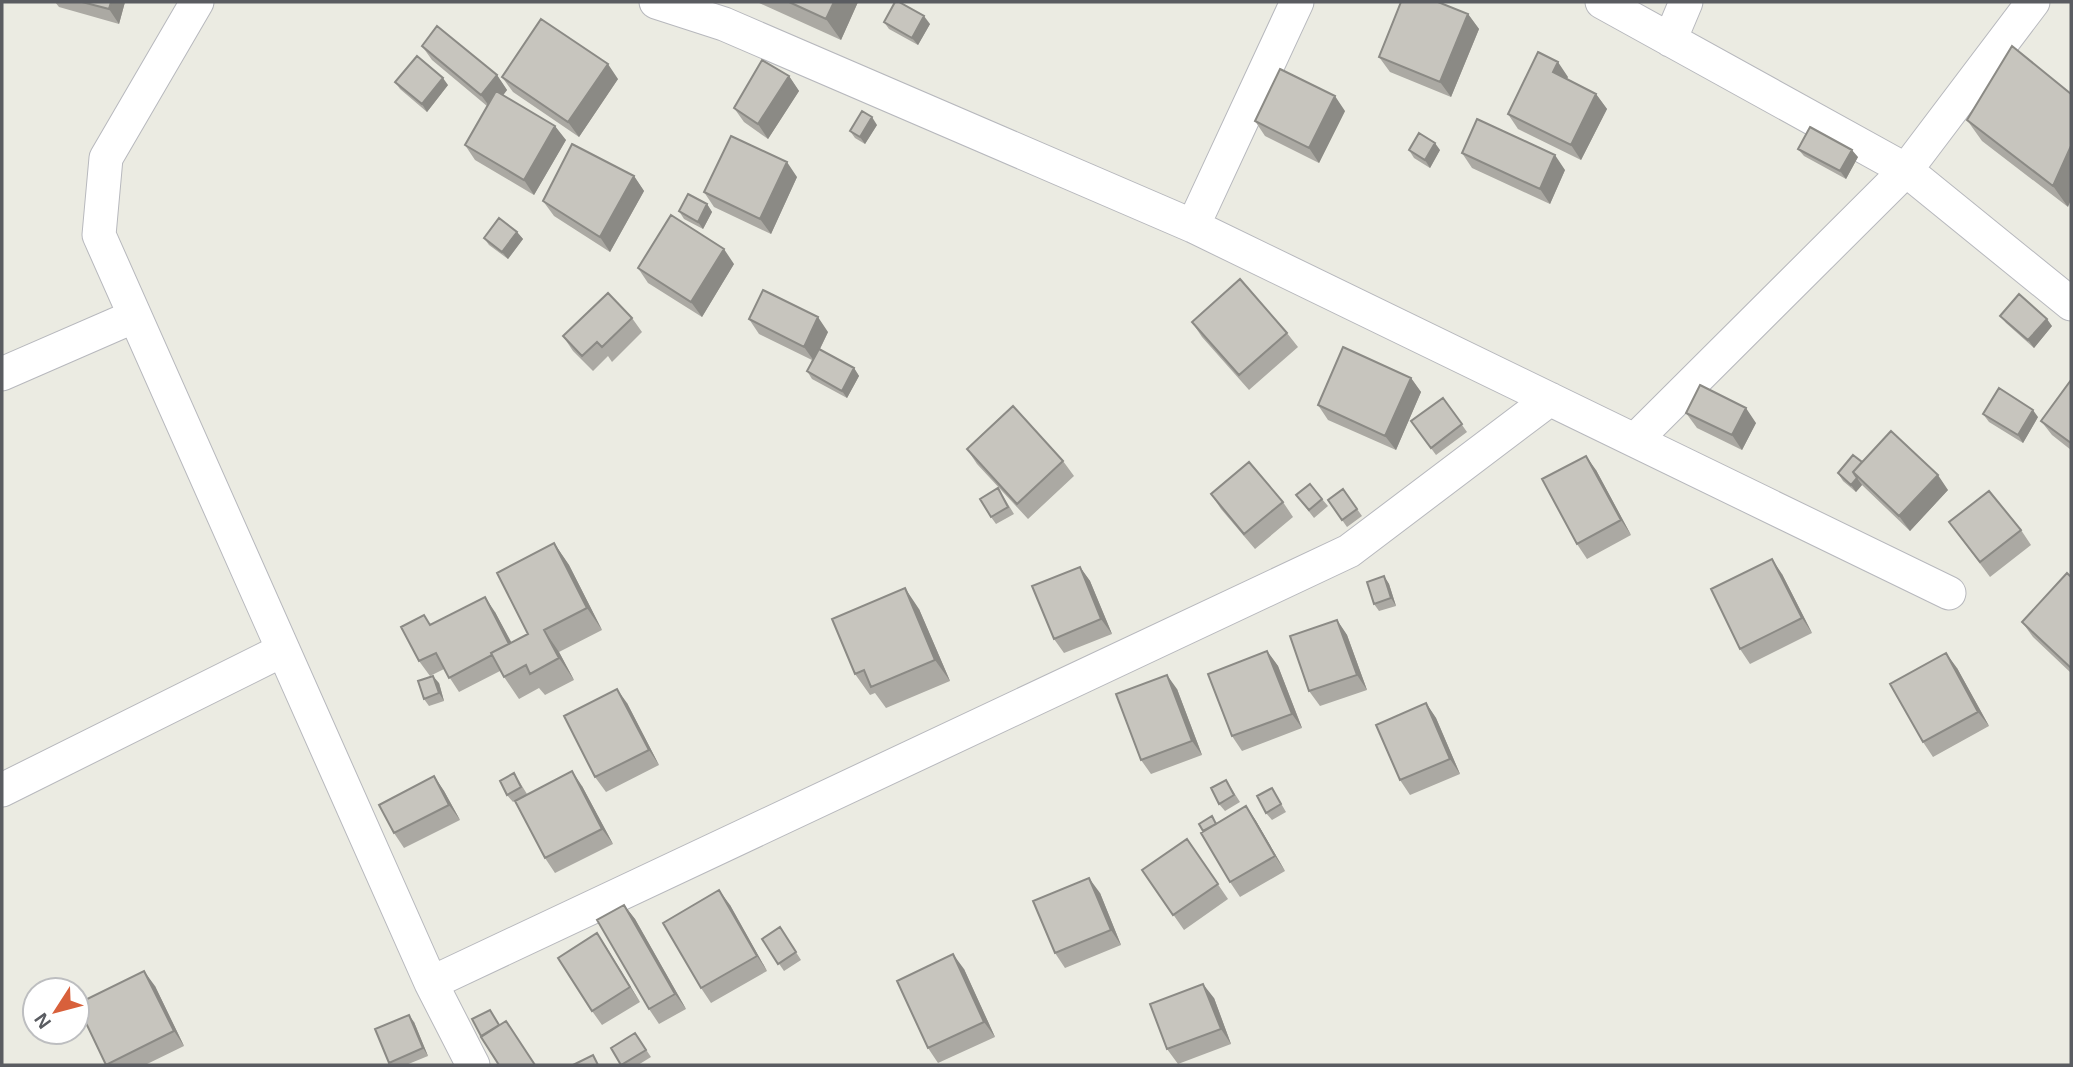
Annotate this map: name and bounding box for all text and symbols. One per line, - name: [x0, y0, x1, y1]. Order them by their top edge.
- north arrow: [21, 976, 91, 1046]
- text: N: [30, 1009, 55, 1032]

